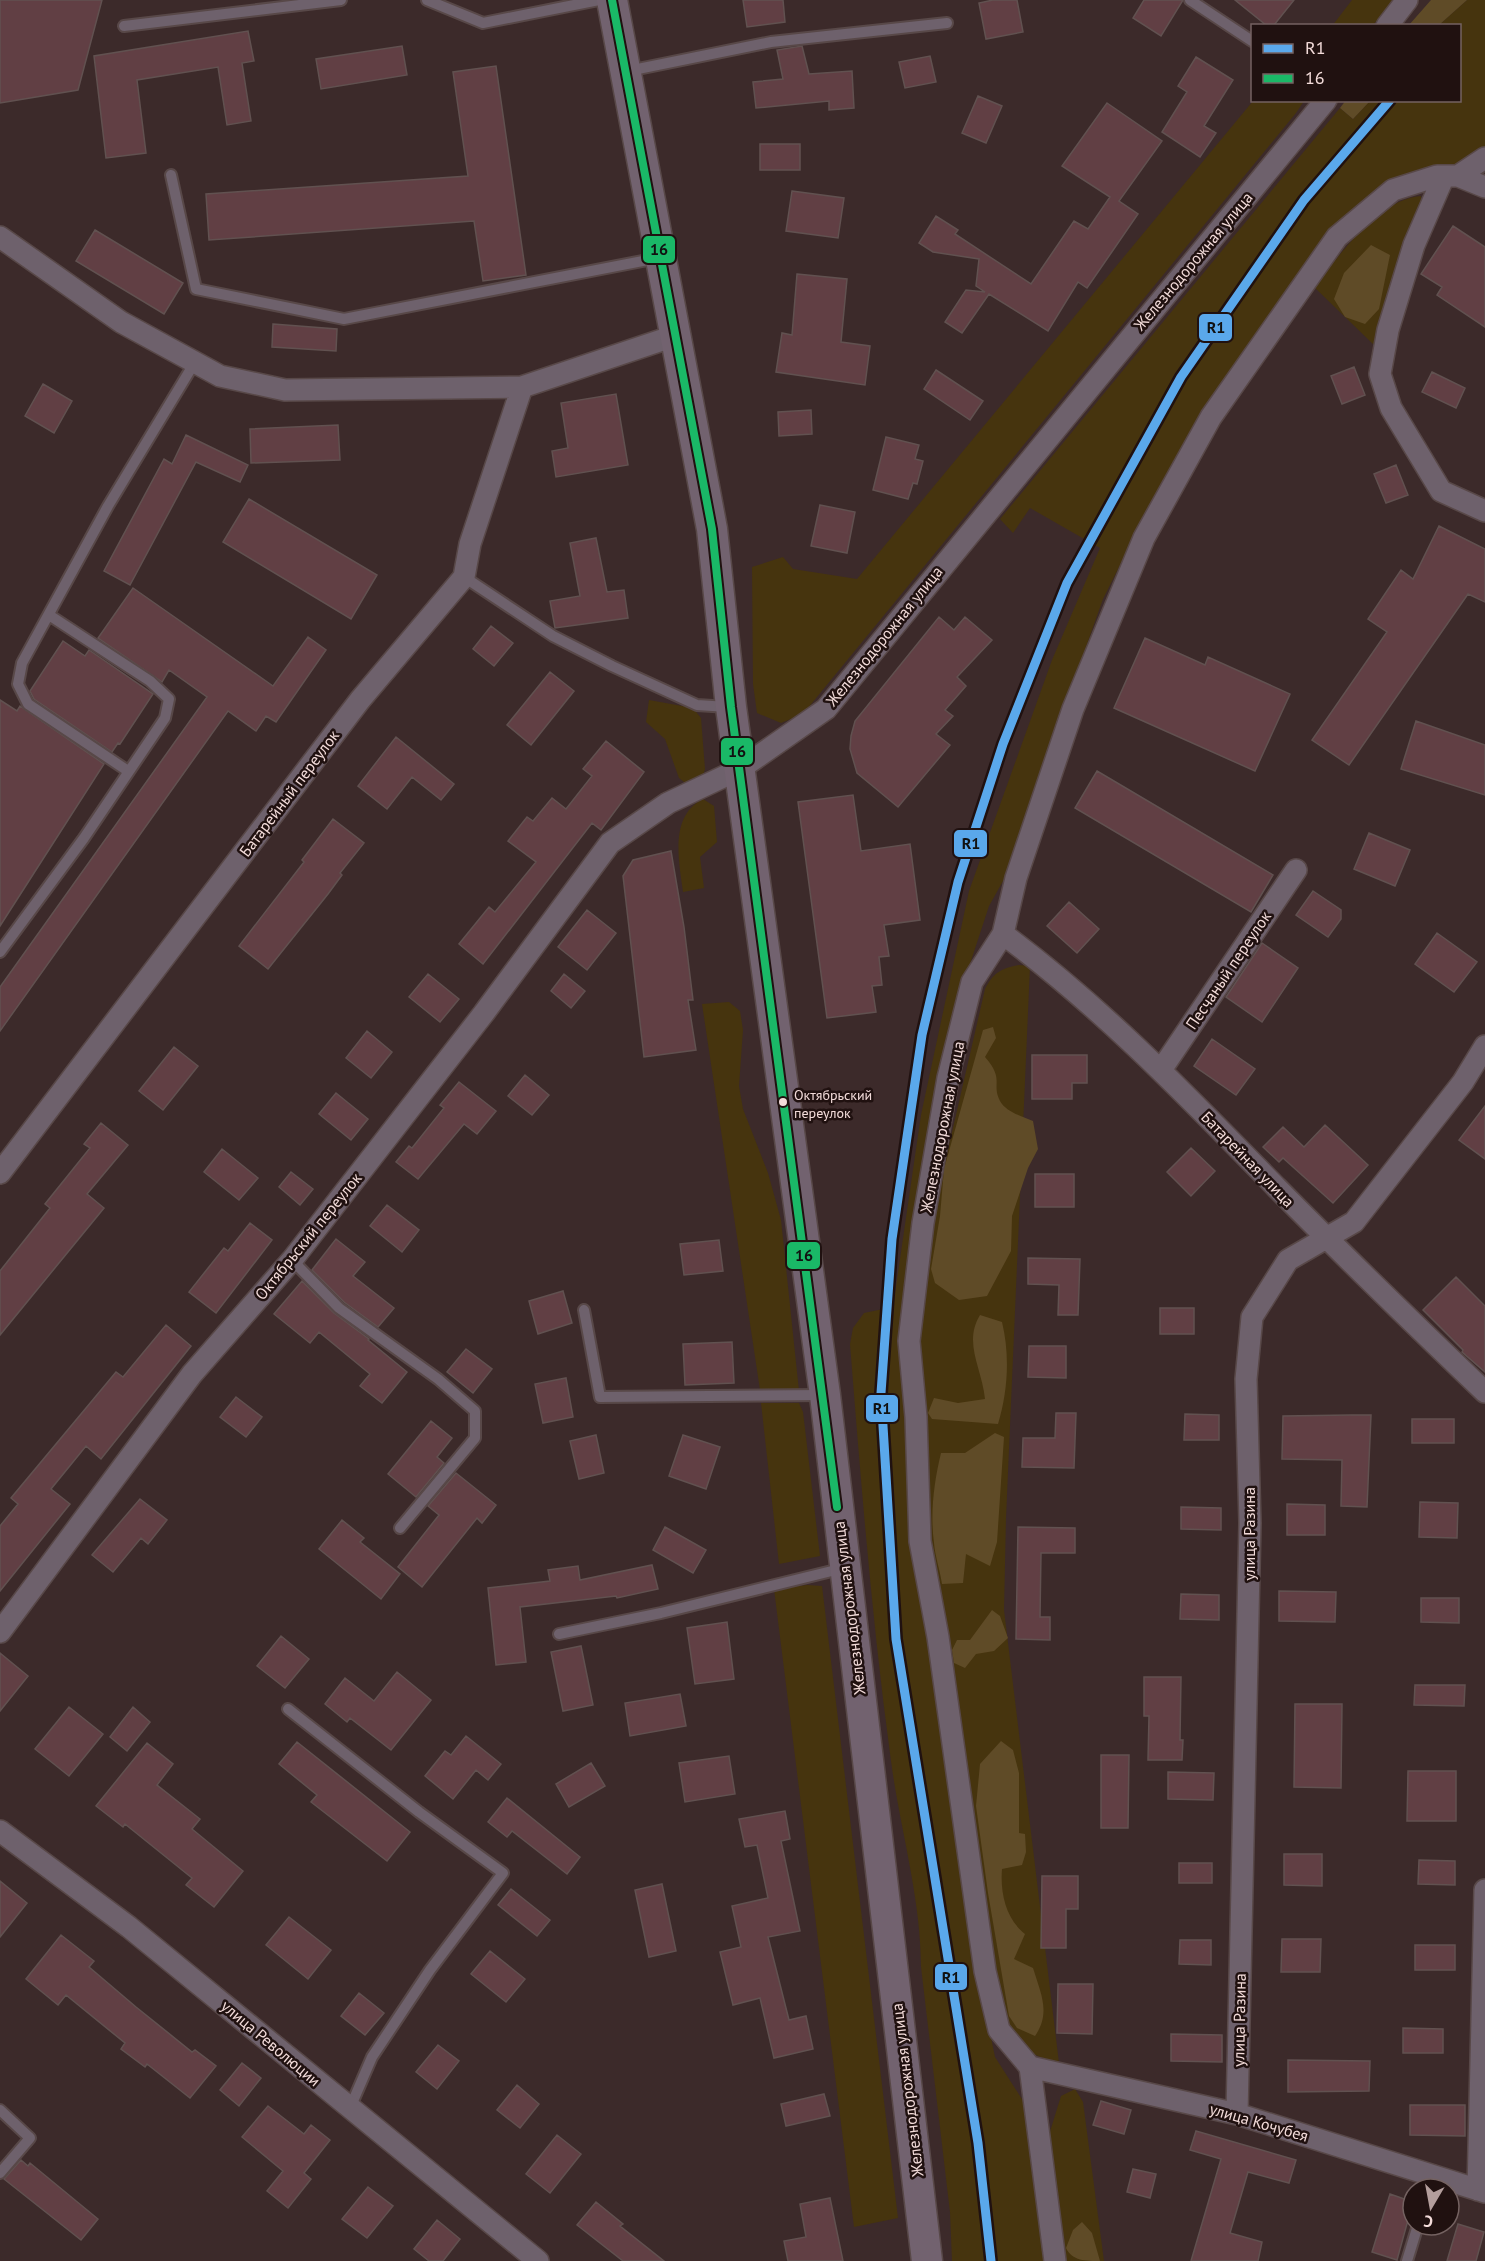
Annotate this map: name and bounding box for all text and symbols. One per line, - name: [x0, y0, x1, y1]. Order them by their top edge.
- legend: [1251, 24, 1461, 102]
- text: R1: [1305, 36, 1326, 59]
- text: 16: [1305, 66, 1325, 89]
- street label: Железнодорожная улица: [1129, 188, 1257, 335]
- line badge: 16: [642, 235, 676, 264]
- text: 16: [650, 239, 668, 259]
- line badge: R1: [1198, 313, 1233, 342]
- text: R1: [1207, 317, 1225, 337]
- street label: Железнодорожная улица: [821, 562, 947, 711]
- street label: Батарейный переулок: [235, 725, 343, 860]
- line badge: 16: [720, 737, 754, 766]
- text: 16: [728, 741, 746, 761]
- line badge: R1: [953, 829, 988, 858]
- text: R1: [962, 833, 980, 853]
- street label: Песчаный переулок: [1181, 907, 1275, 1033]
- street label: Железнодорожная улица: [915, 1039, 968, 1216]
- place label: Октябрьский переулок: [794, 1086, 872, 1122]
- marker: Октябрьский переулок: [777, 1096, 789, 1108]
- street label: Батарейная улица: [1197, 1107, 1299, 1211]
- street label: Октябрьский переулок: [250, 1168, 366, 1304]
- line badge: 16: [786, 1241, 821, 1270]
- text: 16: [795, 1245, 813, 1265]
- line badge: R1: [865, 1394, 899, 1423]
- text: R1: [873, 1398, 891, 1418]
- street label: улица Разина: [1239, 1487, 1259, 1581]
- street label: Железнодорожная улица: [828, 1520, 870, 1697]
- line badge: R1: [934, 1963, 968, 1991]
- text: R1: [942, 1967, 960, 1987]
- street label: улица Разина: [1228, 1973, 1250, 2067]
- street label: улица Революции: [217, 1996, 325, 2090]
- street label: Железнодорожная улица: [886, 2002, 928, 2179]
- street label: улица Кочубея: [1207, 2098, 1311, 2146]
- north arrow: [1401, 2177, 1461, 2237]
- text: С: [1422, 2211, 1435, 2232]

